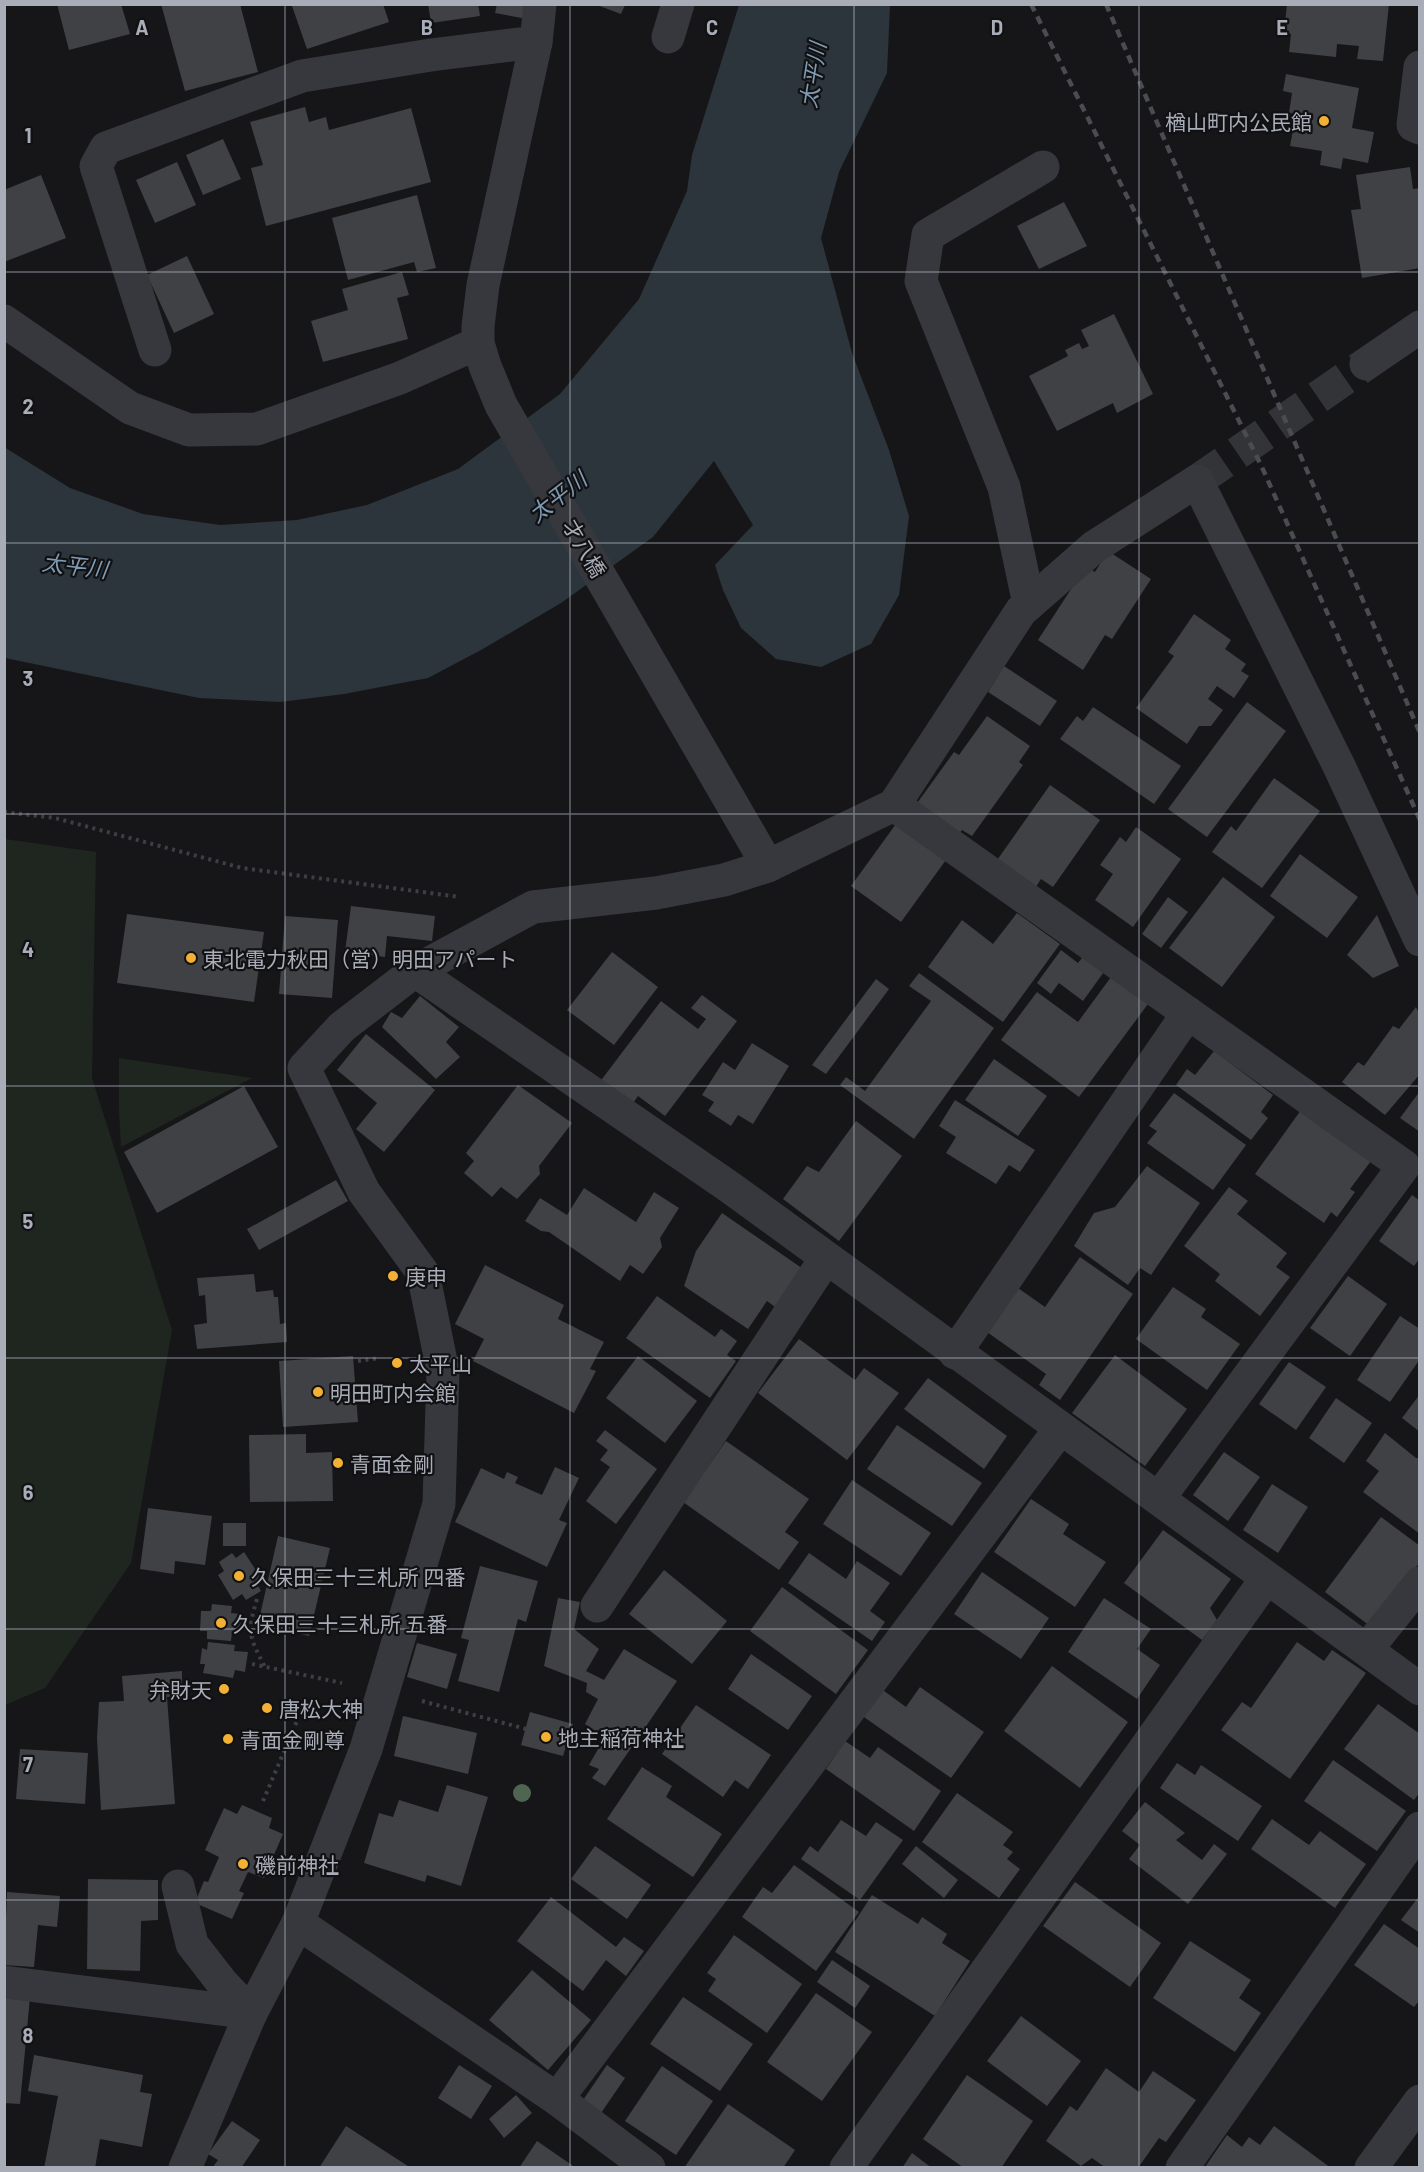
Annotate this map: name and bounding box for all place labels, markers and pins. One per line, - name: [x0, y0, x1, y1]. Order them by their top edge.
- place label: 楢山町内公民館: [1165, 109, 1312, 134]
- marker: 楢山町内公民館: [1317, 114, 1331, 128]
- place label: 東北電力秋田（営）明田アパート: [203, 946, 518, 971]
- marker: 東北電力秋田（営）明田アパート: [184, 951, 198, 965]
- place label: 庚申: [405, 1264, 447, 1289]
- marker: 庚申: [386, 1269, 400, 1283]
- place label: 太平山: [409, 1351, 472, 1376]
- marker: 太平山: [390, 1356, 404, 1370]
- place label: 明田町内会館: [330, 1380, 456, 1405]
- marker: 明田町内会館: [311, 1385, 325, 1399]
- place label: 青面金剛: [350, 1451, 434, 1476]
- marker: 青面金剛: [331, 1456, 345, 1470]
- place label: 久保田三十三札所 四番: [251, 1564, 465, 1589]
- marker: 久保田三十三札所 四番: [232, 1569, 246, 1583]
- place label: 久保田三十三札所 五番: [233, 1611, 447, 1636]
- marker: 久保田三十三札所 五番: [214, 1616, 228, 1630]
- place label: 弁財天: [149, 1677, 212, 1702]
- marker: 弁財天: [217, 1682, 231, 1696]
- place label: 唐松大神: [279, 1696, 363, 1721]
- marker: 唐松大神: [260, 1701, 274, 1715]
- place label: 地主稲荷神社: [558, 1725, 684, 1750]
- place label: 青面金剛尊: [240, 1727, 345, 1752]
- marker: 地主稲荷神社: [539, 1730, 553, 1744]
- marker: 青面金剛尊: [221, 1732, 235, 1746]
- place label: 磯前神社: [255, 1852, 339, 1877]
- marker: 磯前神社: [236, 1857, 250, 1871]

